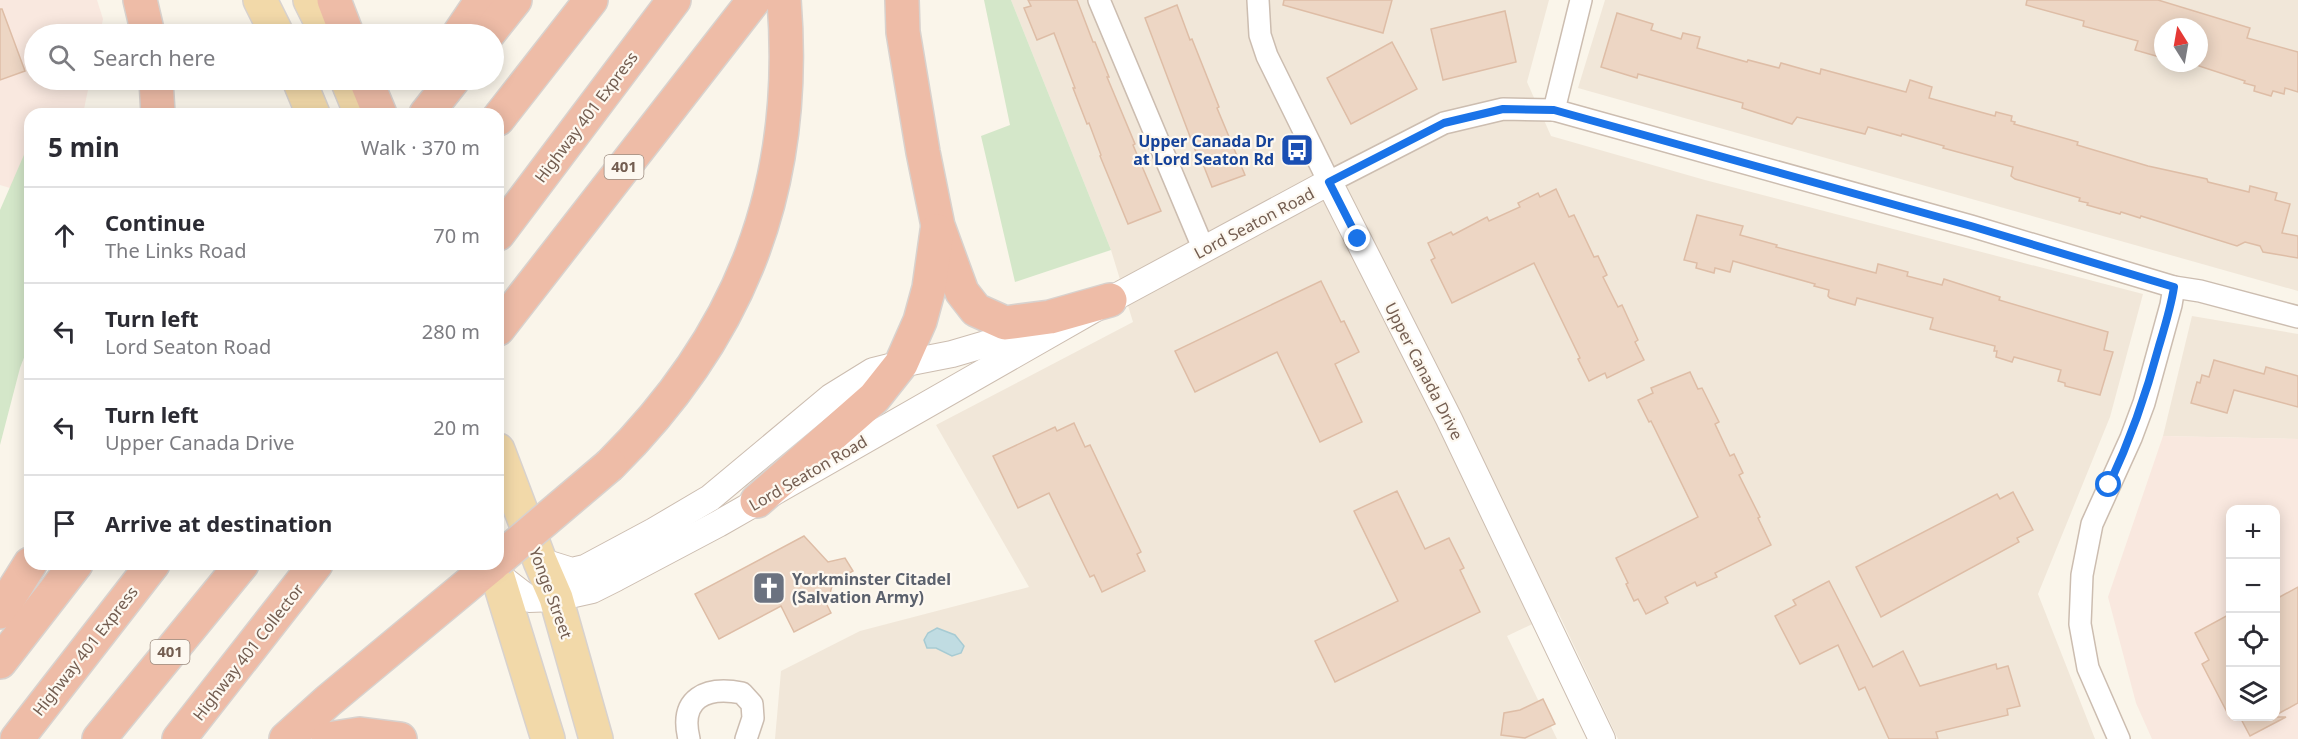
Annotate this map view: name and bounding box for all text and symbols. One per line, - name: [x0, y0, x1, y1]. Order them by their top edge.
- north arrow: [2154, 18, 2208, 72]
- search box: [24, 24, 504, 90]
- icon: search: [45, 41, 78, 74]
- text: Search here: [93, 42, 215, 72]
- street label: Highway 401 Express: [530, 48, 642, 186]
- text: 5 min: [48, 129, 120, 165]
- place label: Upper Canada Dr at Lord Seaton Rd: [1133, 130, 1274, 170]
- bus stop icon: Upper Canada Dr at Lord Seaton Rd: [1279, 132, 1315, 168]
- text: Walk · 370 m: [361, 134, 480, 161]
- road number: 401: [604, 155, 644, 179]
- street label: Lord Seaton Road: [1190, 182, 1318, 264]
- text: Continue: [105, 207, 205, 237]
- icon: ahead: [48, 219, 81, 252]
- text: 70 m: [433, 222, 480, 249]
- route end: [1344, 225, 1370, 251]
- text: The Links Road: [105, 237, 246, 264]
- street label: Upper Canada Drive: [1380, 298, 1468, 444]
- text: Turn left: [105, 303, 199, 333]
- icon: left: [48, 315, 81, 348]
- text: 280 m: [422, 318, 480, 345]
- text: Lord Seaton Road: [105, 333, 271, 360]
- text: Turn left: [105, 399, 199, 429]
- icon: left: [48, 411, 81, 444]
- text: 20 m: [433, 414, 480, 441]
- text: Upper Canada Drive: [105, 429, 295, 456]
- street label: Lord Seaton Road: [745, 430, 871, 516]
- route start: [2095, 471, 2121, 497]
- map controls: [2226, 505, 2280, 721]
- button: +: [2226, 505, 2280, 559]
- icon: arrive: [48, 507, 81, 540]
- text: Arrive at destination: [105, 508, 332, 538]
- street label: Yonge Street: [524, 544, 578, 642]
- button: −: [2226, 559, 2280, 613]
- place label: Yorkminster Citadel (Salvation Army): [792, 568, 951, 608]
- church icon: Yorkminster Citadel (Salvation Army): [751, 570, 787, 606]
- street label: Highway 401 Collector: [188, 579, 309, 725]
- street label: Highway 401 Express: [27, 582, 143, 720]
- button: locate: [2226, 613, 2280, 667]
- road number: 401: [150, 640, 190, 664]
- button: layers: [2226, 667, 2280, 721]

